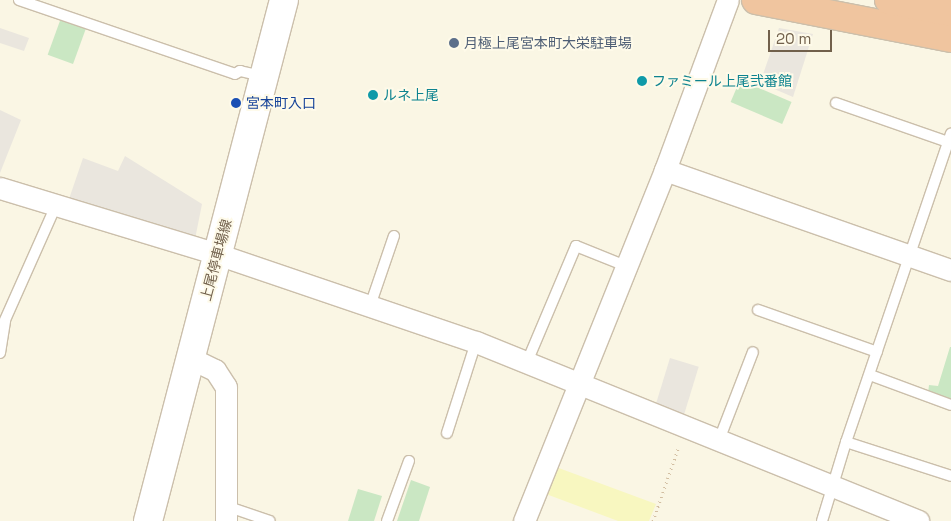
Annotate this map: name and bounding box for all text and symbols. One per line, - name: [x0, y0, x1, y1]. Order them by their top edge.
- scale bar: [771, 20, 835, 52]
- text: 20 m: [776, 29, 811, 48]
- place label: 月極上尾宮本町大栄駐車場: [464, 35, 632, 51]
- marker: 月極上尾宮本町大栄駐車場: [448, 37, 460, 49]
- place label: ファミール上尾弐番館: [652, 73, 792, 89]
- marker: ファミール上尾弐番館: [636, 75, 648, 87]
- place label: ルネ上尾: [383, 87, 439, 103]
- marker: ルネ上尾: [367, 89, 379, 101]
- place label: 宮本町入口: [246, 95, 316, 111]
- marker: 宮本町入口: [230, 97, 242, 109]
- street label: 上尾停車場線: [197, 217, 235, 303]

